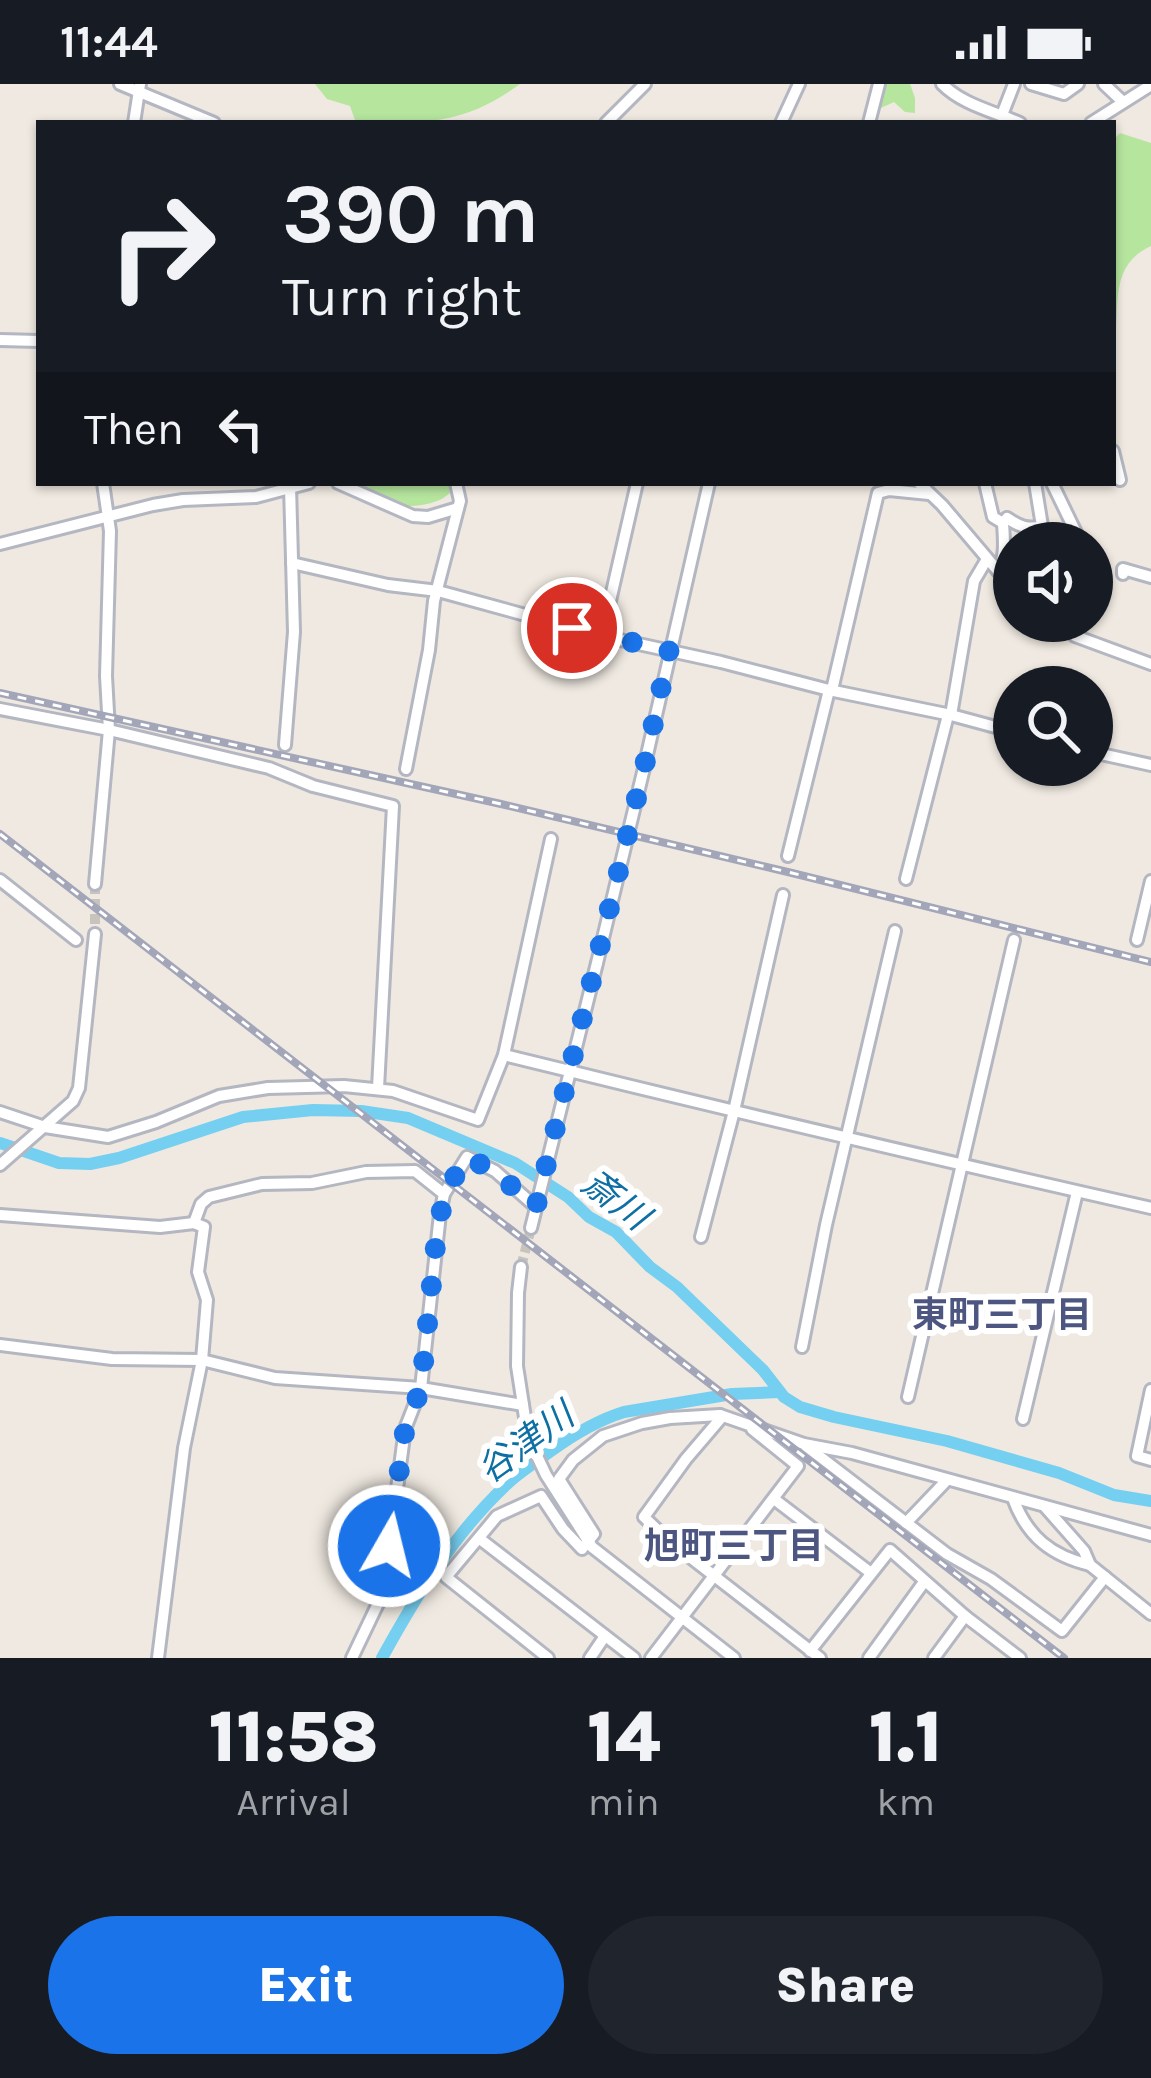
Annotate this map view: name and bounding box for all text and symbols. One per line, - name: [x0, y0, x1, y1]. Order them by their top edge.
- text: 11:44: [60, 16, 158, 68]
- text: 390 m: [282, 165, 540, 263]
- icon: right: [84, 168, 240, 324]
- text: Turn right: [282, 265, 522, 329]
- icon: left: [208, 396, 274, 462]
- text: Then: [84, 403, 184, 455]
- map controls: [993, 522, 1113, 786]
- button: sound: [993, 522, 1113, 642]
- pin: [521, 577, 623, 679]
- icon: arrive: [539, 595, 605, 661]
- button: search: [993, 666, 1113, 786]
- water label: 斎川: [574, 1161, 660, 1241]
- district label: 東町三丁目: [912, 1294, 1092, 1336]
- water label: 谷津川: [470, 1392, 585, 1492]
- position arrow: [326, 1483, 452, 1609]
- district label: 旭町三丁目: [644, 1525, 824, 1567]
- text: 11:58: [209, 1695, 378, 1779]
- text: 14: [587, 1695, 660, 1779]
- text: 1.1: [869, 1695, 942, 1779]
- text: Arrival: [236, 1779, 351, 1825]
- text: min: [588, 1779, 659, 1825]
- text: km: [876, 1779, 935, 1825]
- button: Exit: [48, 1916, 564, 2054]
- button: Share: [588, 1916, 1103, 2054]

